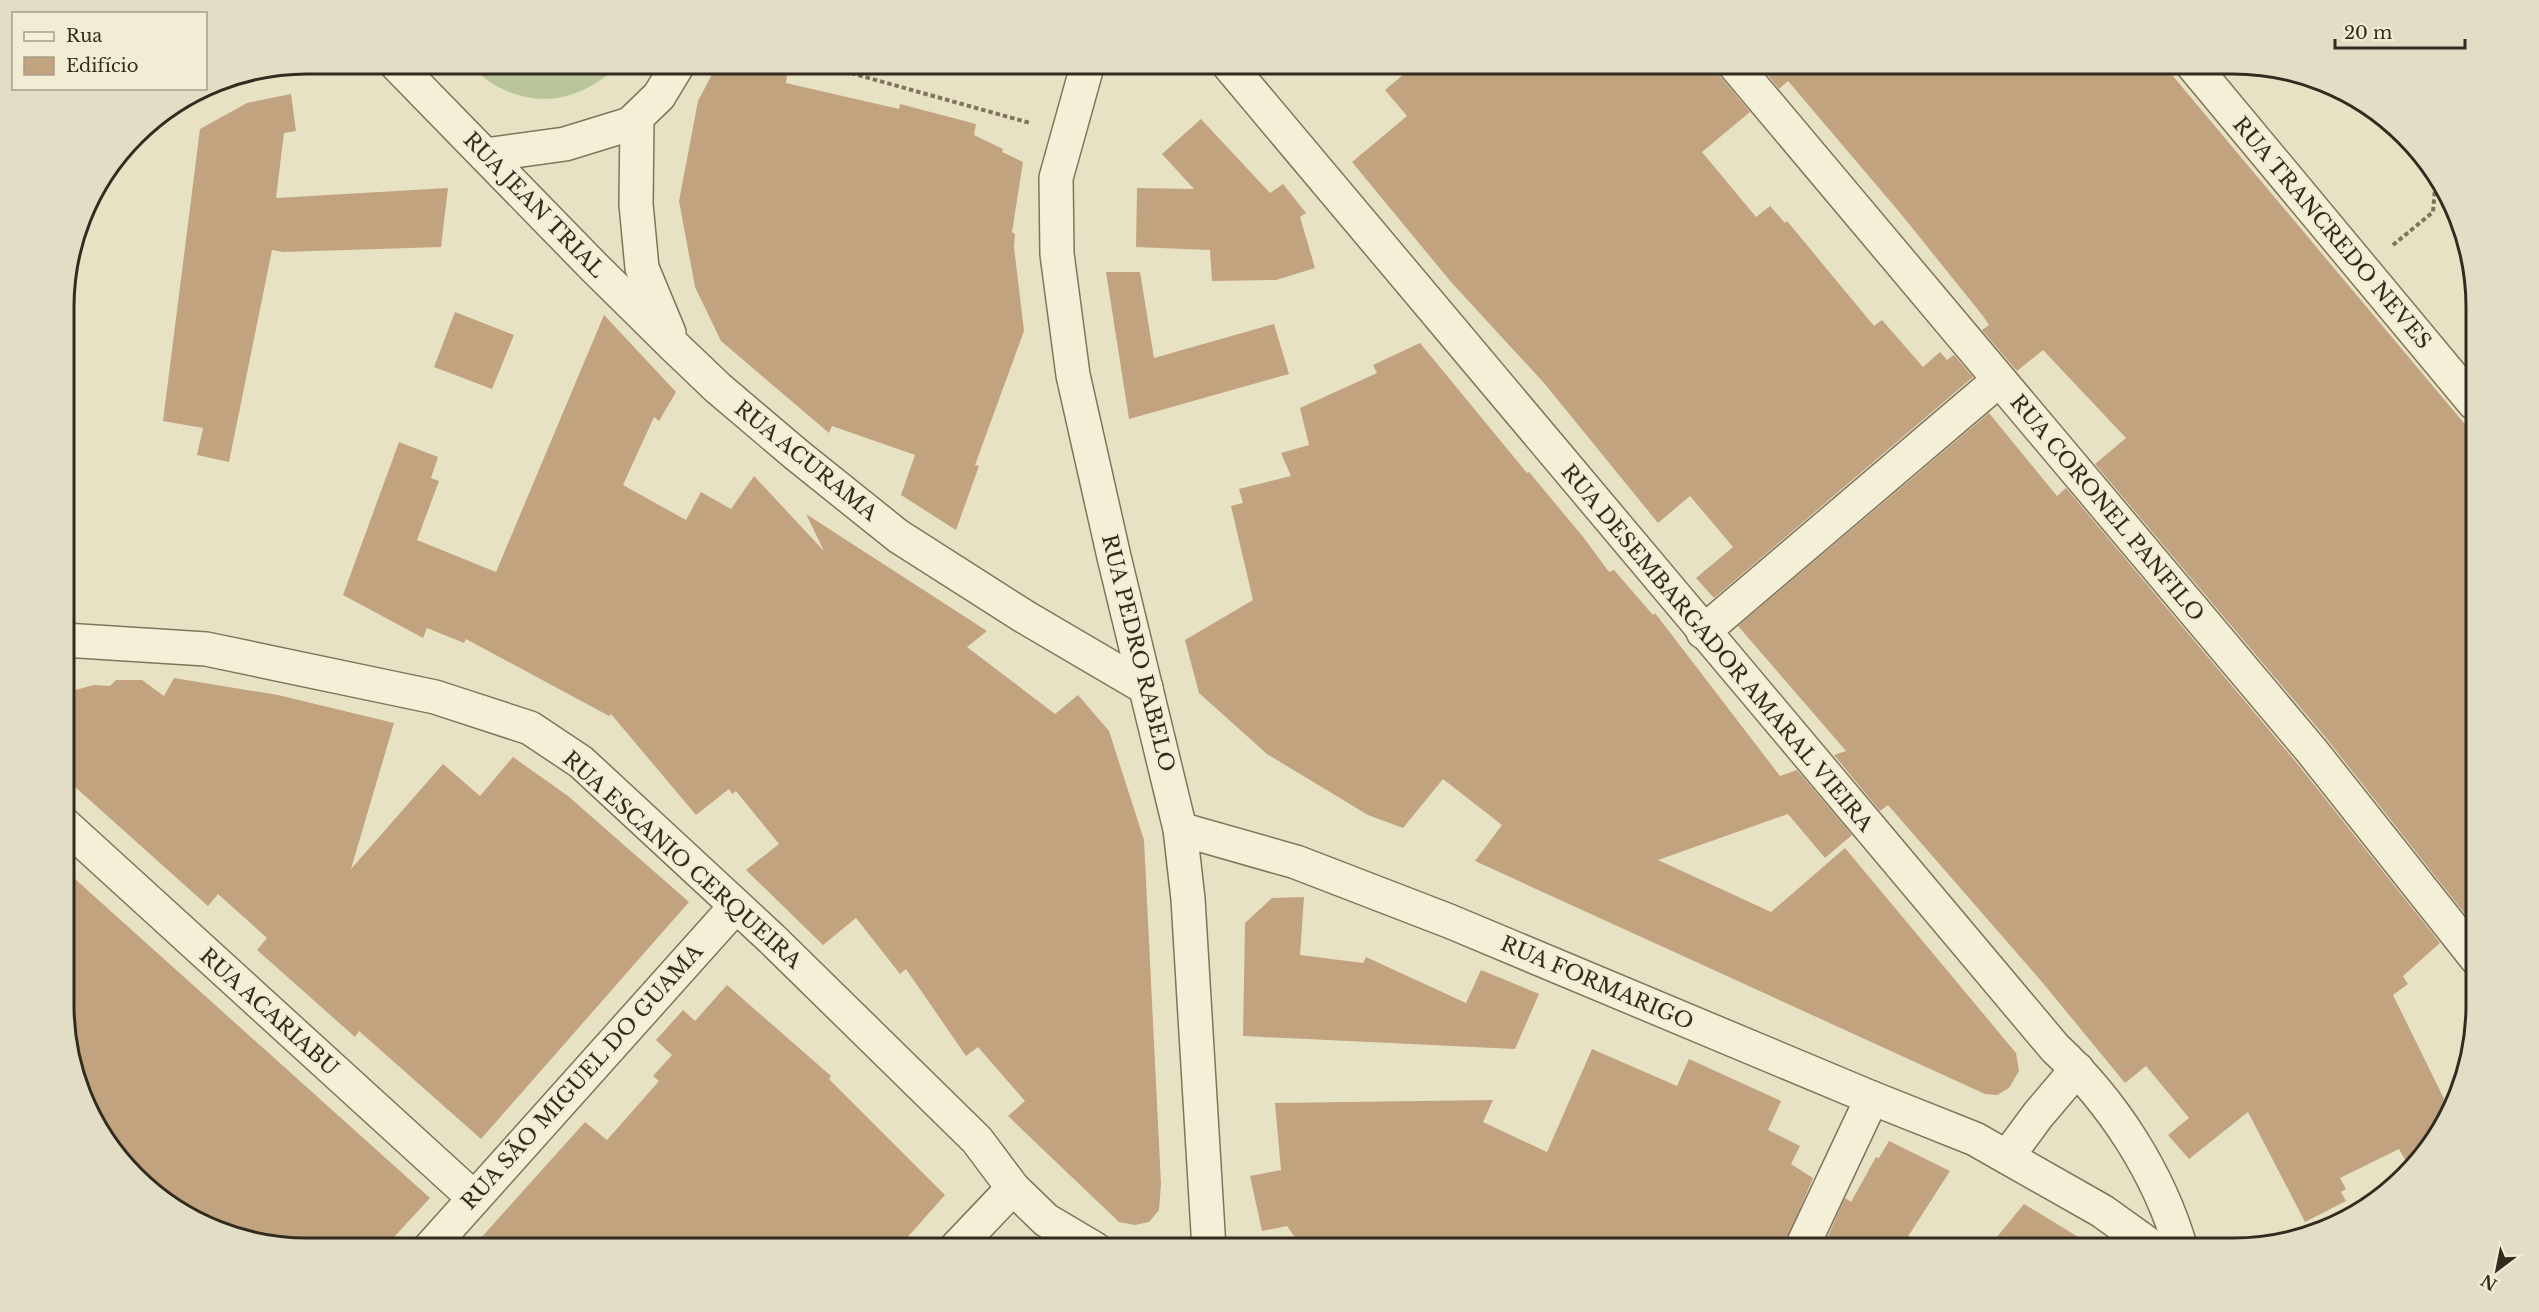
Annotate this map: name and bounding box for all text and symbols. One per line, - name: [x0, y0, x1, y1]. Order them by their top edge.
- legend: [12, 12, 207, 90]
- scale bar: [2335, 12, 2466, 50]
- text: 20 m: [2344, 22, 2392, 44]
- text: Rua: [66, 25, 102, 47]
- text: Edifício: [66, 55, 139, 77]
- street label: RUA TRANCREDO NEVES: [2227, 112, 2437, 354]
- street label: RUA JEAN TRIAL: [458, 127, 610, 283]
- street label: RUA CORONEL PANFILO: [2005, 389, 2209, 627]
- street label: RUA ACURAMA: [729, 395, 883, 527]
- street label: RUA DESEMBARGADOR AMARAL VIEIRA: [1556, 459, 1879, 838]
- street label: RUA PEDRO RABELO: [1096, 532, 1180, 774]
- street label: RUA ESCANIO CERQUEIRA: [557, 746, 807, 975]
- street label: RUA FORMARIGO: [1497, 931, 1697, 1035]
- street label: RUA SÃO MIGUEL DO GUAMA: [456, 938, 709, 1215]
- street label: RUA ACARIABU: [194, 943, 344, 1081]
- north arrow: [2467, 1240, 2527, 1300]
- text: N: [2477, 1270, 2501, 1295]

